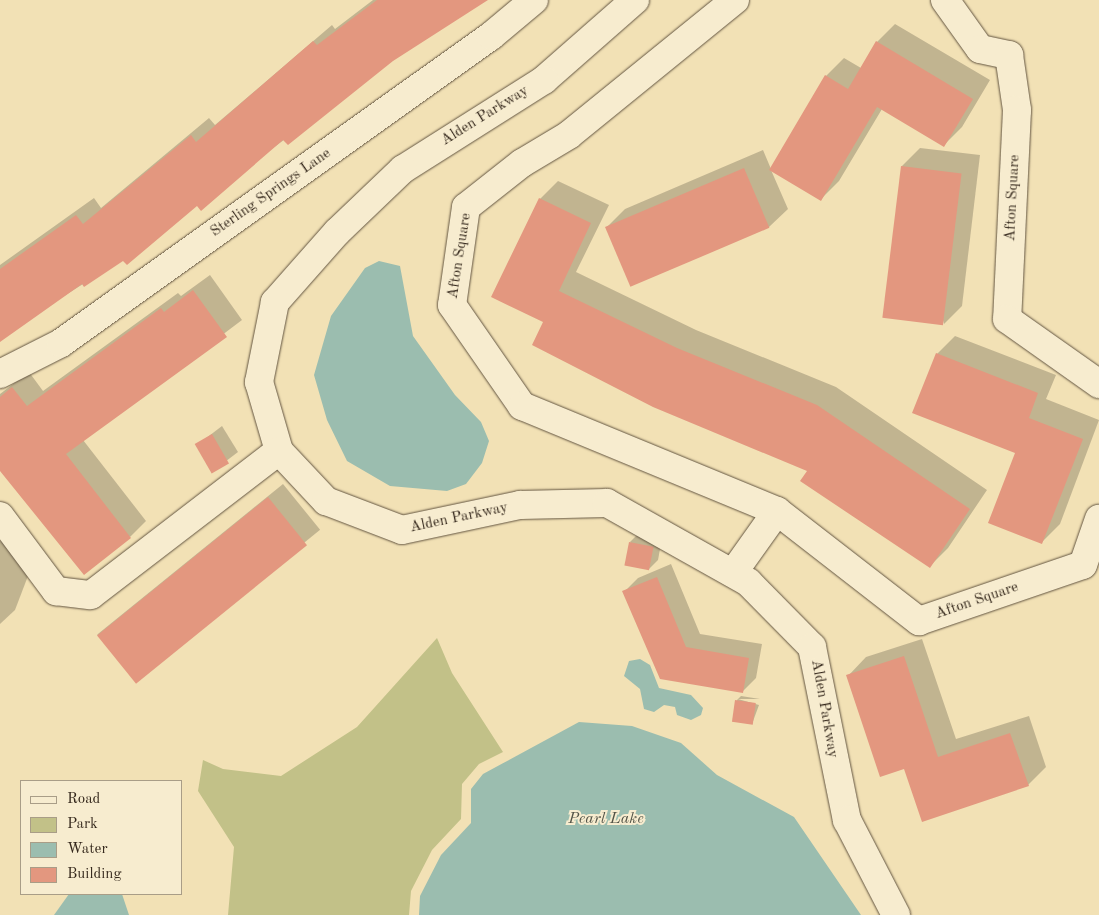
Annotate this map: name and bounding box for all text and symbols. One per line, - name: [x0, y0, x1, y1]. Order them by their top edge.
- street label: Alden Parkway: [438, 82, 532, 150]
- street label: Sterling Springs Lane: [207, 145, 335, 241]
- street label: Afton Square: [1002, 154, 1024, 242]
- street label: Afton Square: [444, 212, 476, 300]
- street label: Alden Parkway: [408, 499, 510, 537]
- street label: Afton Square: [933, 578, 1021, 624]
- street label: Alden Parkway: [806, 658, 842, 760]
- legend: [20, 780, 182, 895]
- text: Road: [67, 792, 100, 807]
- water label: Pearl Lake: [568, 809, 644, 829]
- text: Park: [67, 817, 98, 832]
- text: Water: [67, 842, 108, 857]
- text: Building: [67, 867, 122, 882]

